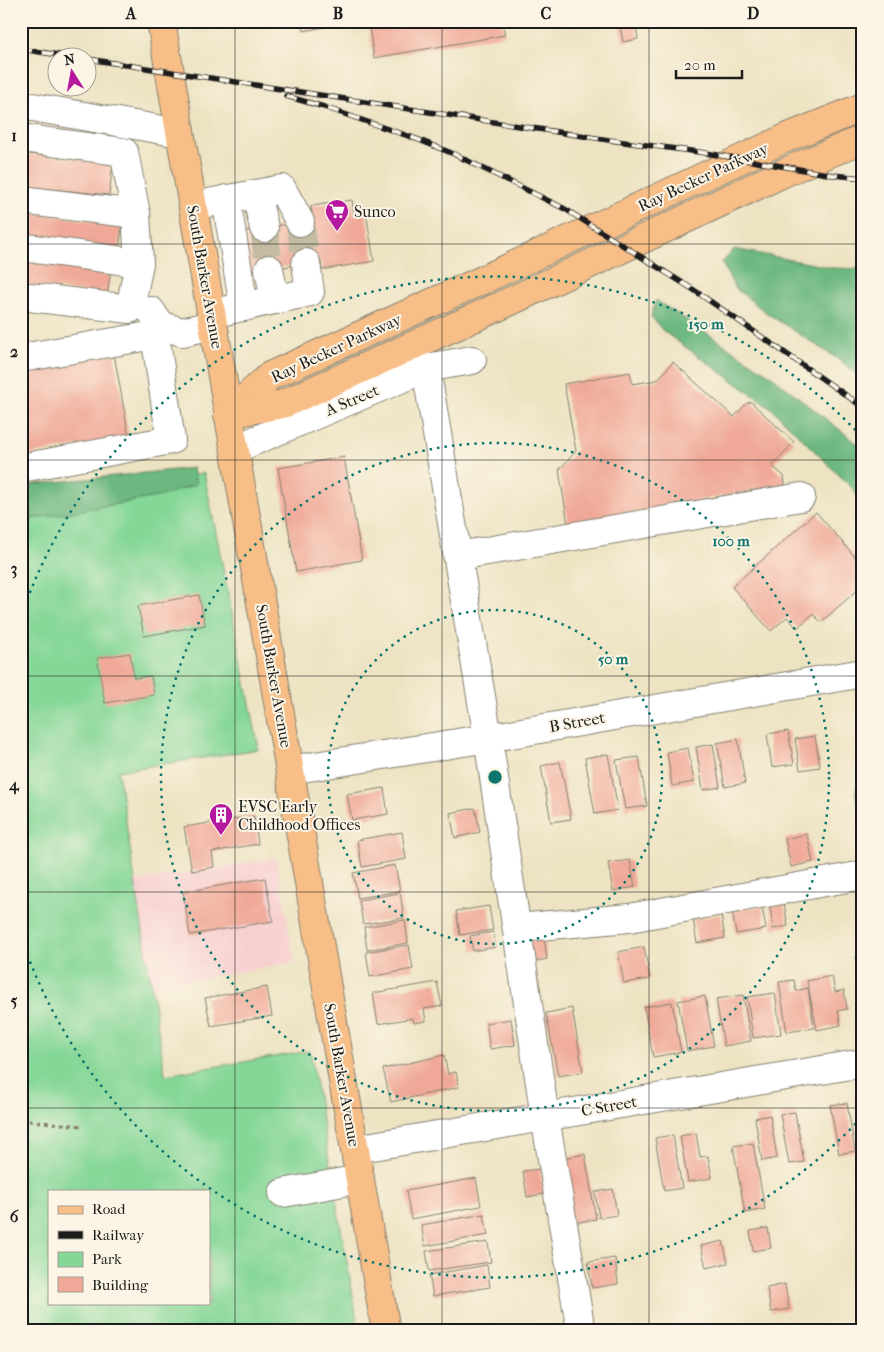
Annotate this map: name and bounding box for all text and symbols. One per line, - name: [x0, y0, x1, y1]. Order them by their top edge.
- text: A: [125, 4, 137, 23]
- text: B: [333, 4, 343, 23]
- text: C: [541, 4, 552, 23]
- text: D: [747, 4, 759, 23]
- north arrow: [48, 48, 98, 98]
- scale bar: [676, 48, 743, 80]
- text: N: [63, 50, 77, 69]
- text: 20 m: [684, 56, 716, 74]
- text: 1: [11, 126, 17, 145]
- street label: Ray Becker Parkway: [635, 138, 772, 216]
- supermarket icon: Sunco: [324, 198, 350, 232]
- place label: Sunco: [354, 202, 396, 221]
- street label: South Barker Avenue: [183, 204, 227, 350]
- street label: Ray Becker Parkway: [268, 309, 405, 387]
- text: 150 m: [688, 315, 724, 333]
- text: 2: [10, 342, 18, 361]
- street label: A Street: [322, 380, 382, 420]
- text: 100 m: [712, 532, 750, 550]
- text: 3: [11, 559, 17, 579]
- street label: South Barker Avenue: [252, 603, 296, 749]
- text: 50 m: [598, 650, 629, 668]
- street label: B Street: [548, 708, 607, 736]
- centre of rings: [486, 768, 504, 786]
- text: 4: [8, 775, 20, 795]
- place label: EVSC Early Childhood Offices: [238, 797, 360, 834]
- building icon: EVSC Early Childhood Offices: [208, 802, 234, 836]
- text: 5: [11, 991, 18, 1010]
- street label: South Barker Avenue: [320, 1002, 364, 1148]
- street label: C Street: [580, 1092, 639, 1120]
- legend: [48, 1190, 210, 1304]
- text: Road: [92, 1200, 126, 1218]
- text: 6: [10, 1207, 19, 1226]
- text: Railway: [92, 1226, 145, 1244]
- text: Park: [92, 1250, 122, 1268]
- text: Building: [92, 1276, 149, 1294]

